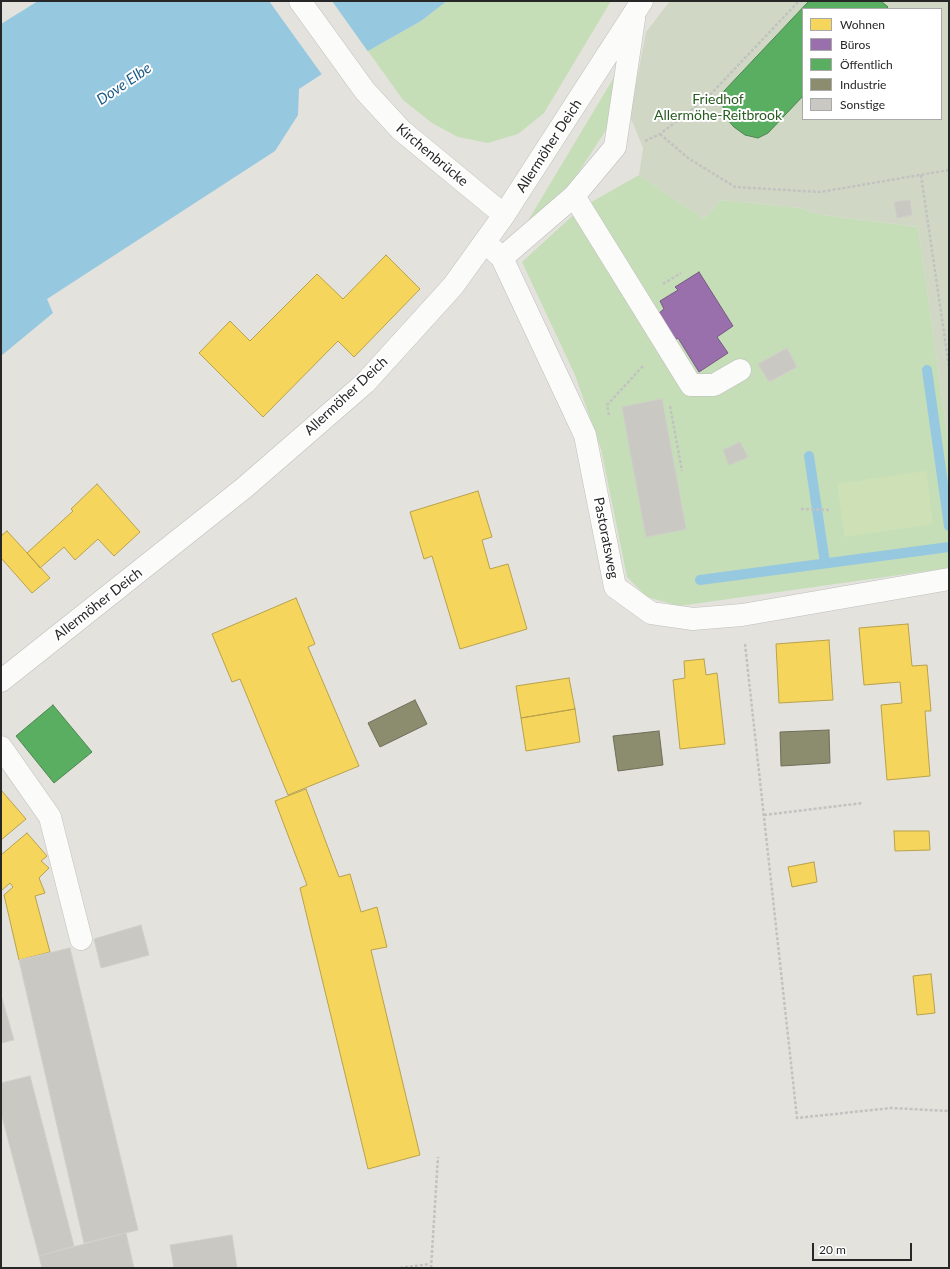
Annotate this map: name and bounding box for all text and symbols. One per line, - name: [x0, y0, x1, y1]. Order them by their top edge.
- legend: [802, 8, 942, 120]
- text: Wohnen: [840, 17, 885, 32]
- text: Büros: [840, 37, 870, 52]
- text: Öffentlich: [840, 57, 893, 72]
- water label: Dove Elbe: [93, 59, 155, 109]
- text: Industrie: [840, 77, 886, 92]
- park label: Friedhof Allermöhe-Reitbrook: [654, 91, 782, 124]
- street label: Allermöher Deich: [513, 96, 585, 196]
- text: Sonstige: [840, 97, 885, 112]
- street label: Kirchenbrücke: [393, 120, 471, 190]
- street label: Allermöher Deich: [301, 353, 391, 439]
- street label: Pastoratsweg: [590, 496, 622, 580]
- street label: Allermöher Deich: [50, 564, 146, 644]
- scale bar: [814, 1235, 914, 1261]
- text: 20 m: [819, 1242, 846, 1257]

